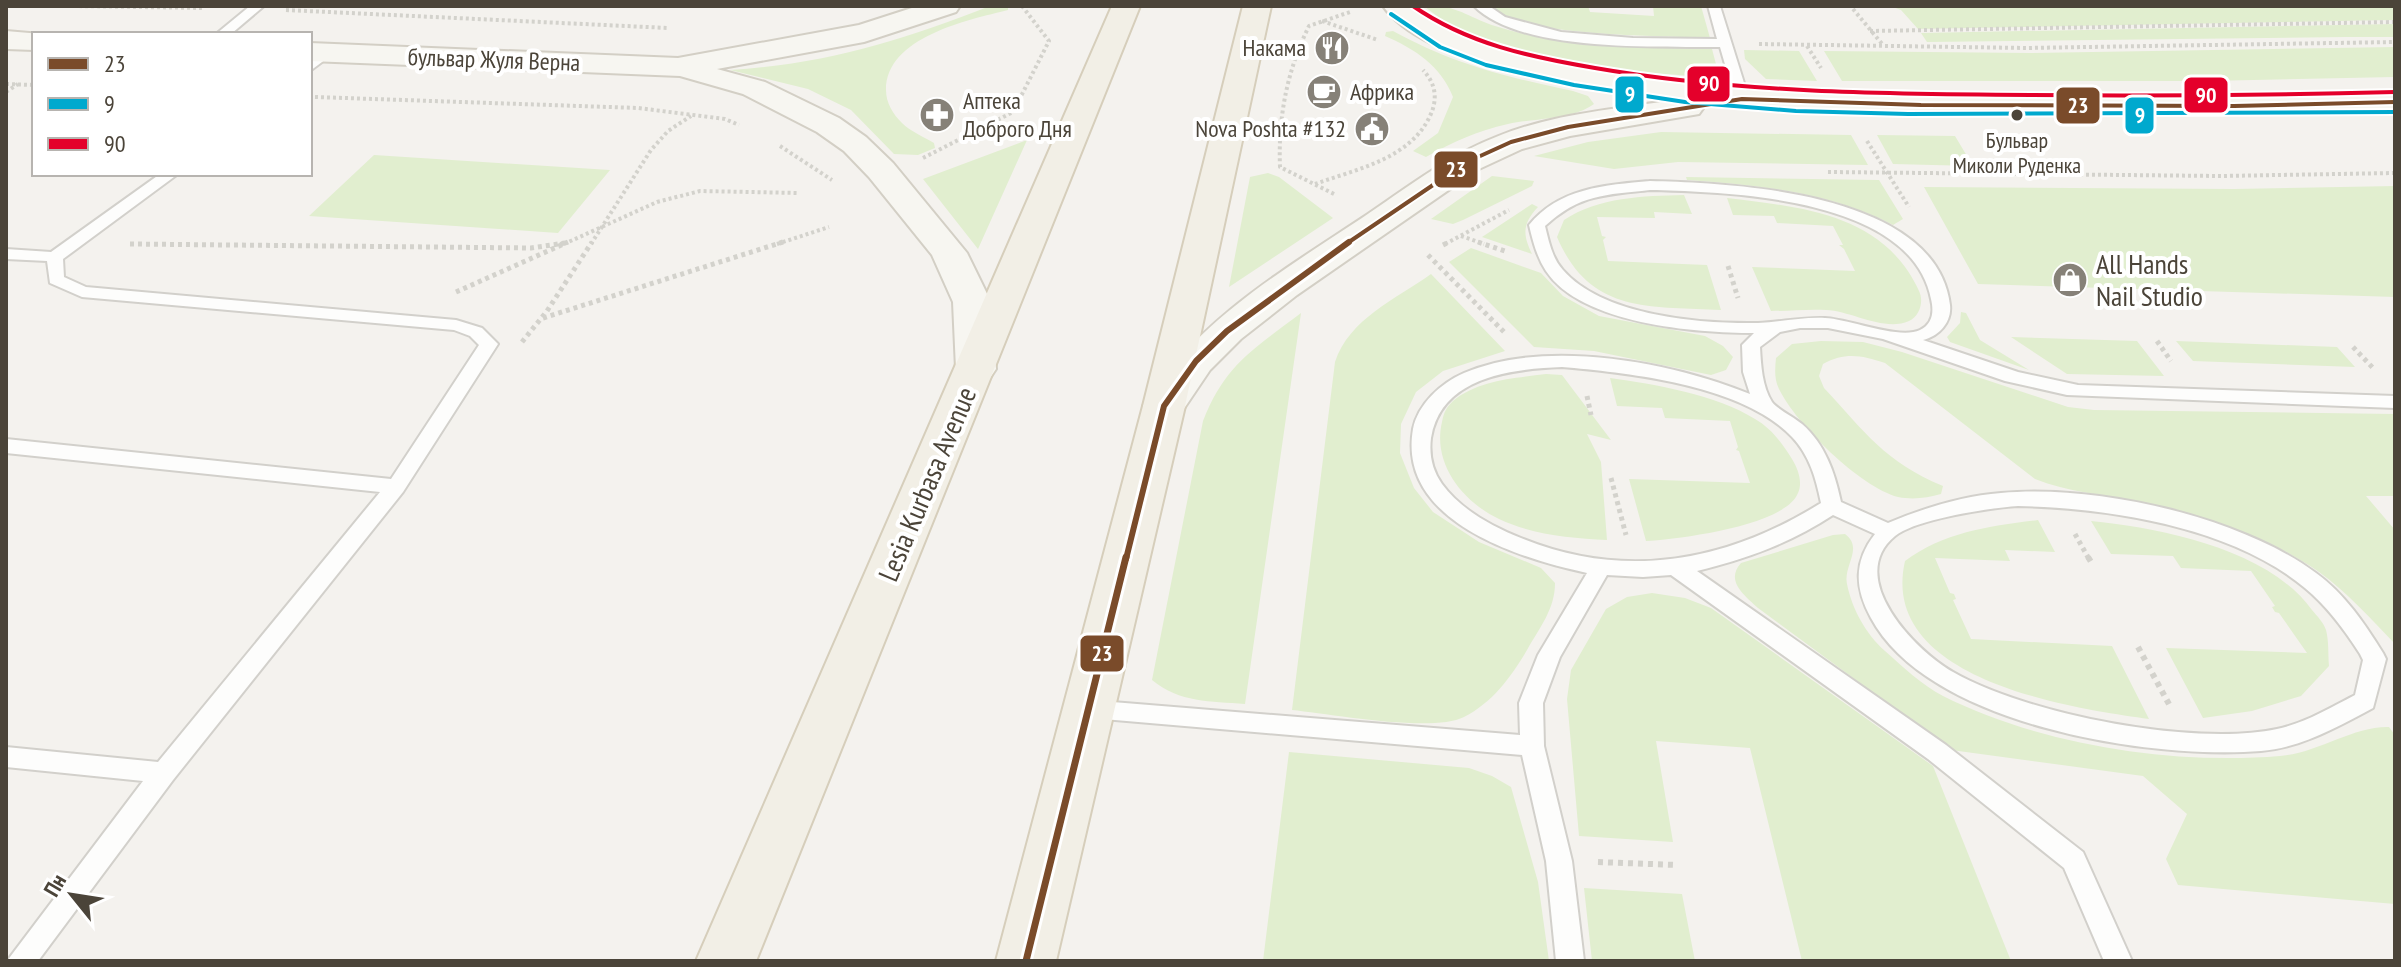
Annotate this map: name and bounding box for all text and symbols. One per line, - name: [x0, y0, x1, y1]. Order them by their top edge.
- restaurant icon: Накама: [1313, 29, 1351, 67]
- legend: [32, 32, 312, 176]
- place label: Накама: [1243, 32, 1306, 63]
- street label: бульвар Жуля Верна: [407, 41, 581, 78]
- text: 23: [104, 48, 126, 79]
- line badge: 90: [1686, 65, 1731, 103]
- text: 90: [1698, 69, 1720, 97]
- cafe icon: Африка: [1305, 73, 1343, 111]
- line badge: 9: [1614, 75, 1645, 114]
- place label: Африка: [1350, 76, 1414, 107]
- line badge: 90: [2183, 76, 2229, 114]
- text: 9: [1625, 80, 1635, 108]
- text: 90: [2195, 81, 2217, 109]
- place label: Аптека Доброго Дня: [963, 85, 1072, 144]
- line badge: 23: [2055, 86, 2101, 125]
- text: 9: [104, 88, 115, 119]
- text: 23: [2067, 91, 2089, 119]
- pharmacy icon: Аптека Доброго Дня: [918, 96, 956, 134]
- line badge: 9: [2124, 96, 2155, 135]
- text: 9: [2135, 101, 2145, 129]
- marker: Бульвар Миколи Руденка: [2009, 107, 2025, 123]
- public building icon: Nova Poshta #132: [1353, 110, 1391, 148]
- place label: Nova Poshta #132: [1195, 113, 1346, 144]
- place label: Бульвар Миколи Руденка: [1953, 126, 2081, 179]
- text: 90: [104, 128, 126, 159]
- line badge: 23: [1433, 150, 1479, 189]
- text: 23: [1445, 155, 1467, 183]
- place label: All Hands Nail Studio: [2096, 245, 2203, 314]
- shop icon: All Hands Nail Studio: [2051, 261, 2089, 299]
- street label: Lesia Kurbasa Avenue: [869, 381, 984, 587]
- line badge: 23: [1079, 634, 1125, 673]
- text: 23: [1091, 639, 1113, 667]
- north arrow: [32, 855, 112, 935]
- text: Пн: [37, 869, 72, 901]

